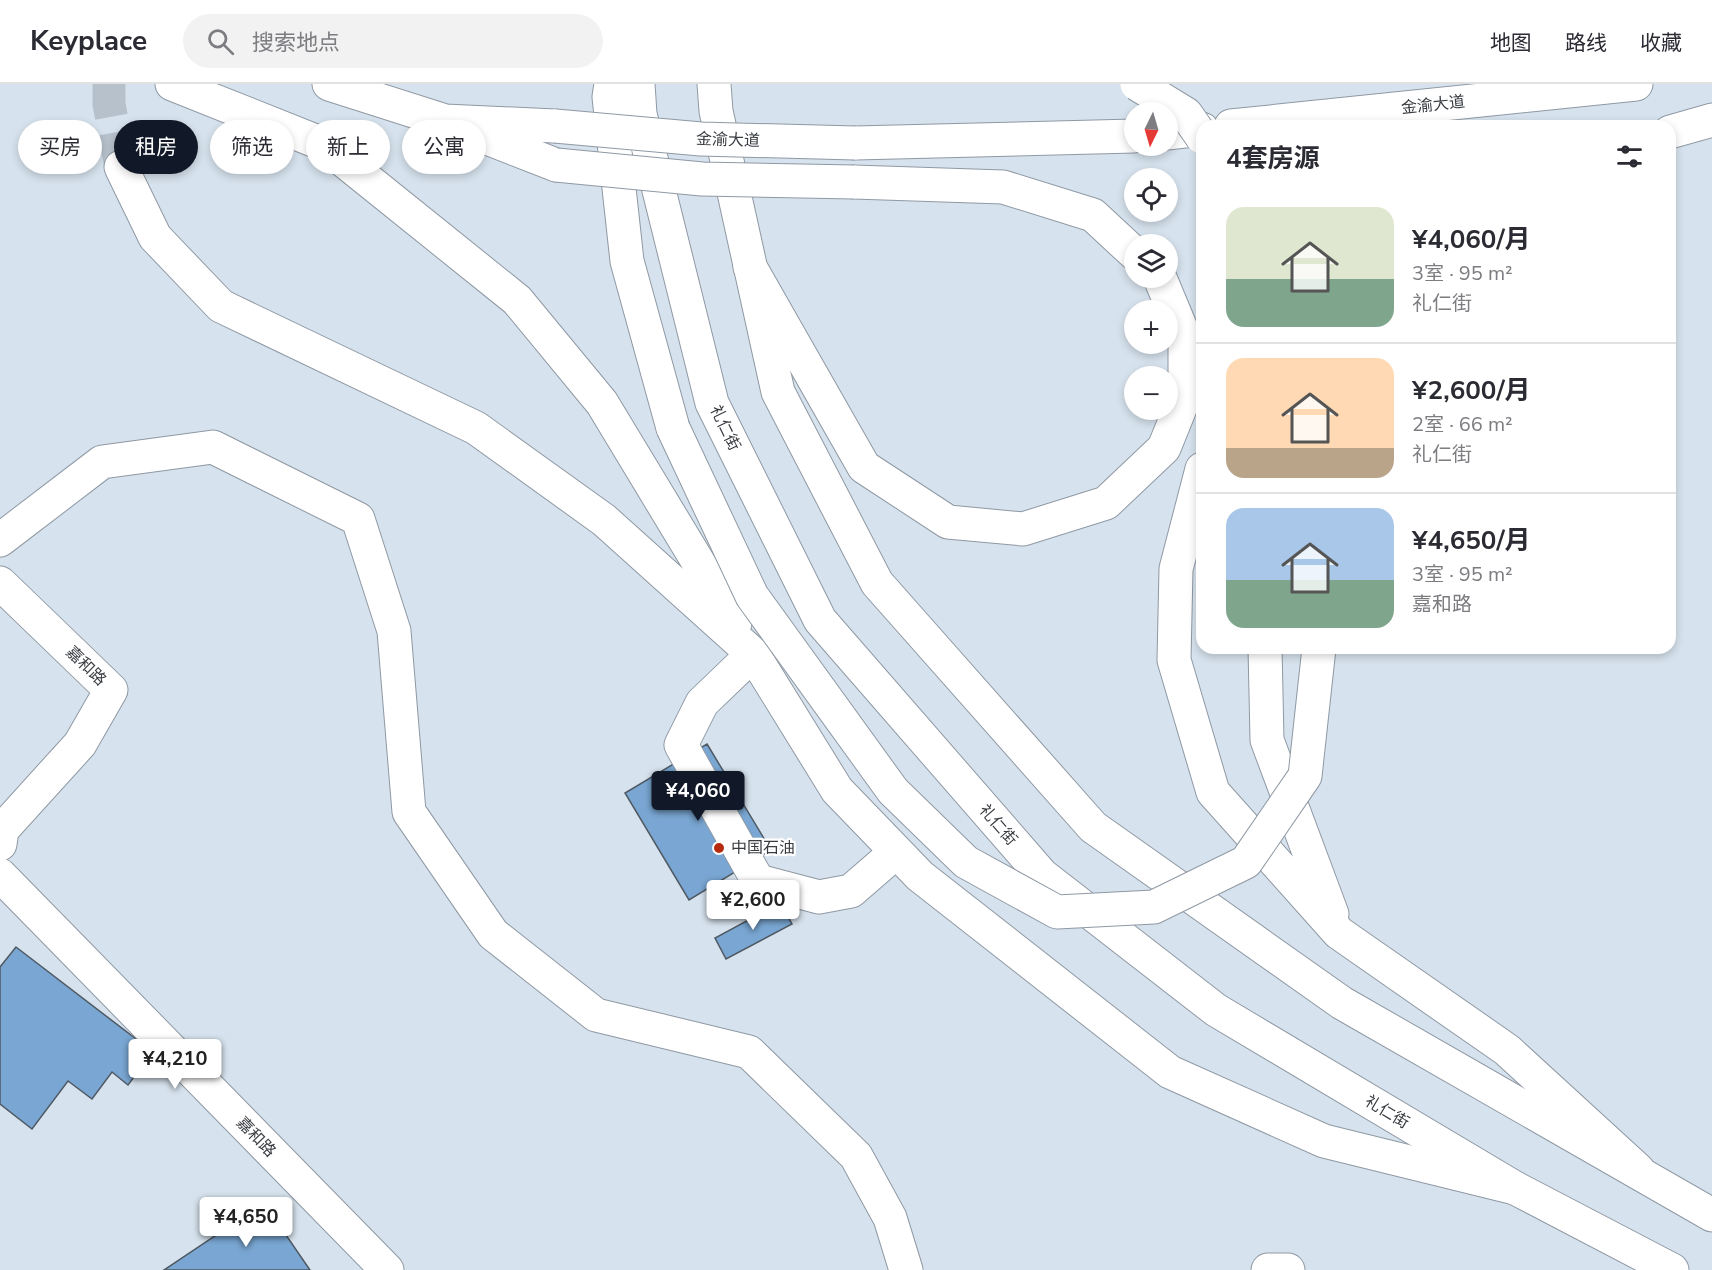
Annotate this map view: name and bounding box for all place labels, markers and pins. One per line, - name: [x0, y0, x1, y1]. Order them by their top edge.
- pin: ¥4,060: [649, 771, 747, 822]
- place label: 中国石油: [731, 837, 795, 859]
- marker: 中国石油: [712, 841, 726, 855]
- pin: ¥2,600: [704, 880, 802, 931]
- pin: ¥4,210: [126, 1039, 224, 1090]
- pin: ¥4,650: [197, 1197, 295, 1248]

